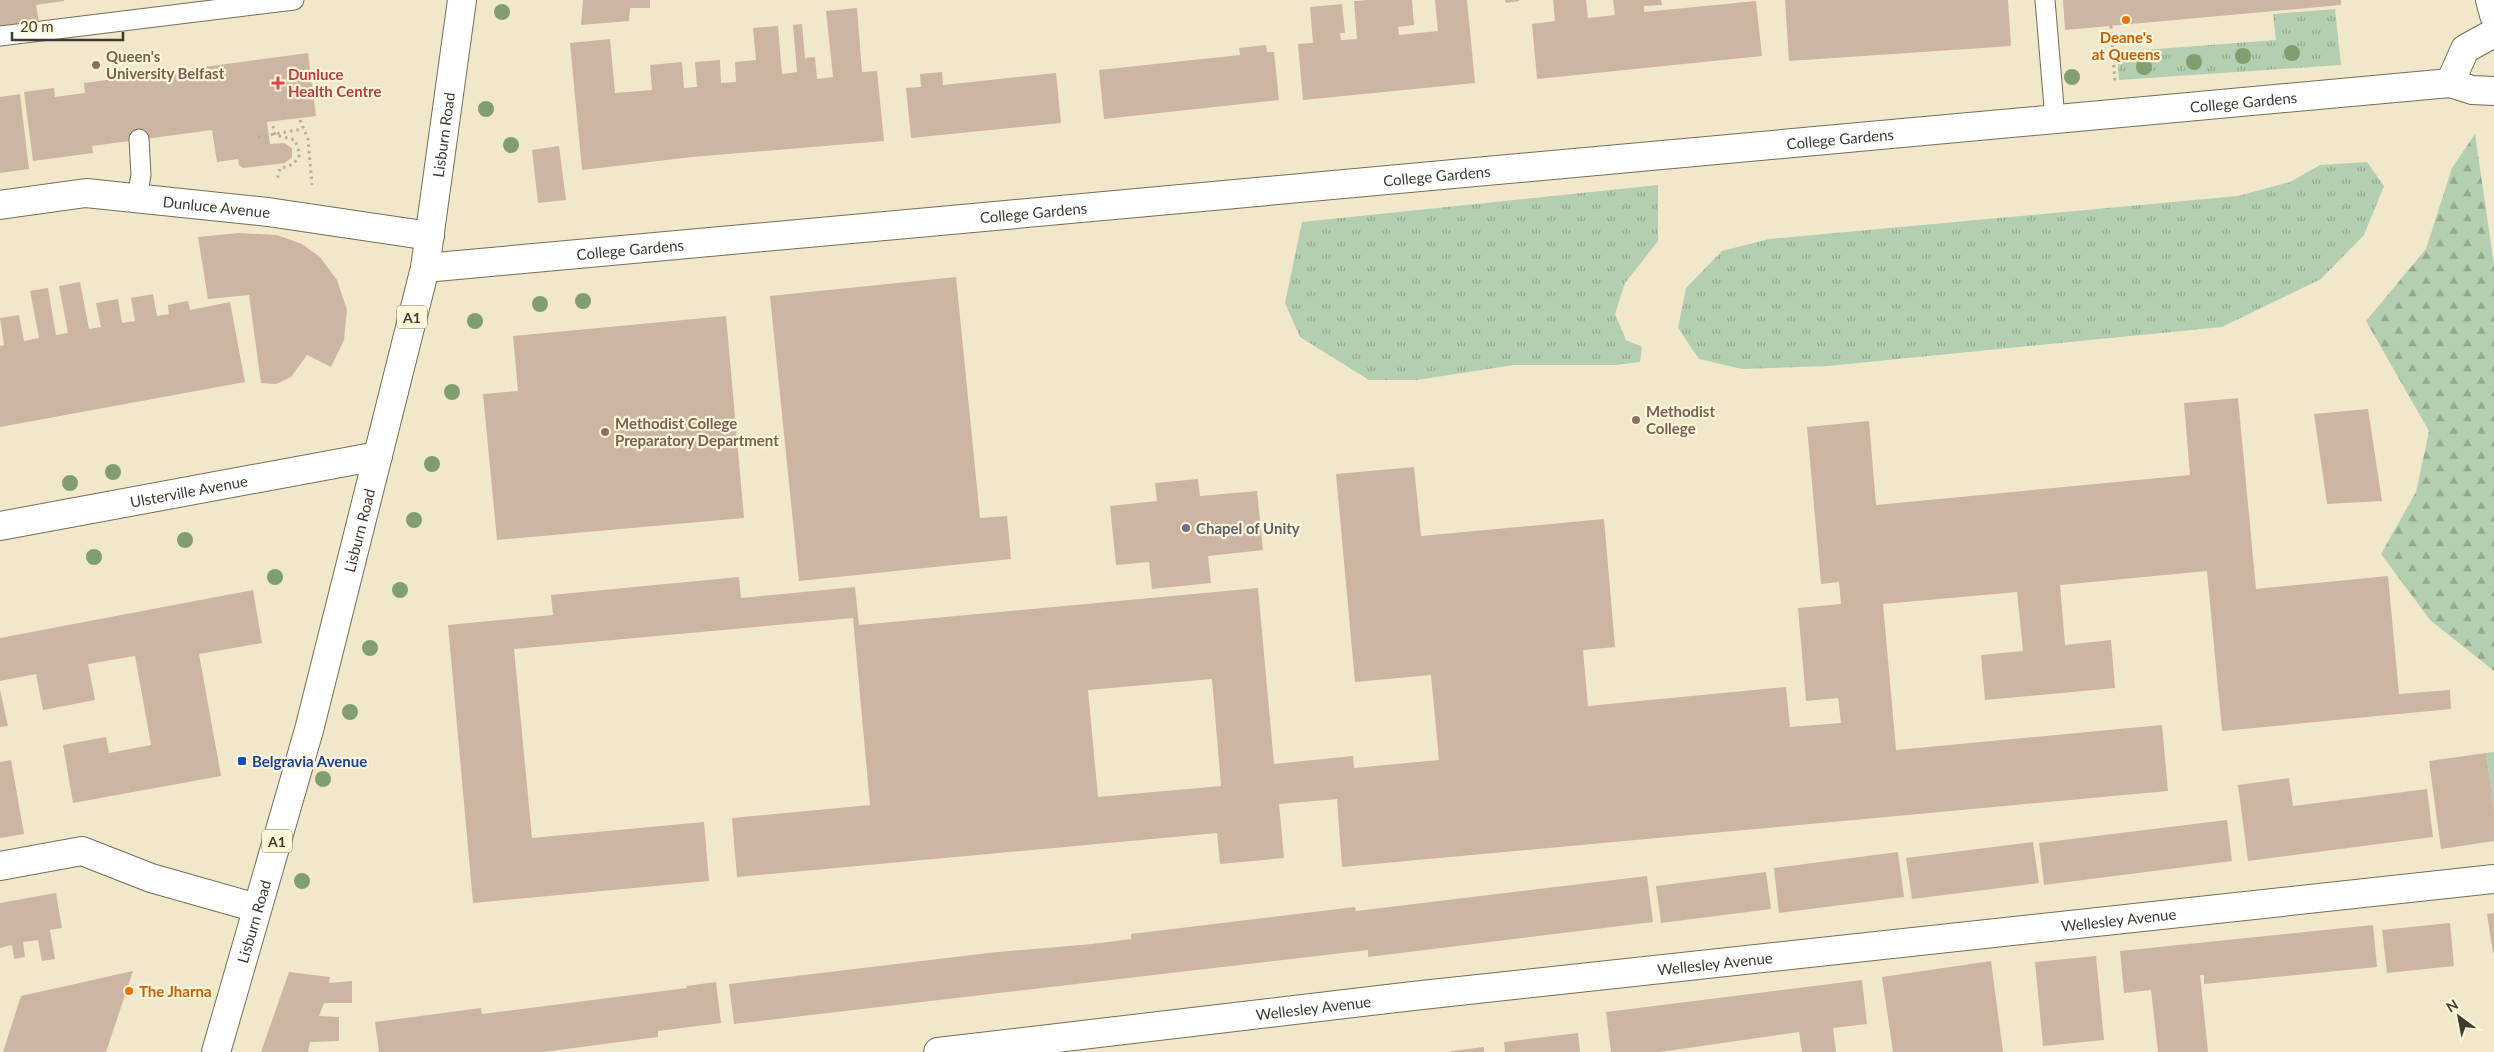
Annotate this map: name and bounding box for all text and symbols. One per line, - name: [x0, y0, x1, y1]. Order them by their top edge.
- scale bar: [12, 10, 124, 42]
- marker: Deane's at Queens: [2120, 14, 2132, 26]
- text: 20 m: [20, 17, 54, 35]
- place label: Deane's at Queens: [2092, 28, 2161, 63]
- place label: Queen's University Belfast: [106, 47, 225, 82]
- marker: Queen's University Belfast: [90, 59, 102, 71]
- place label: Dunluce Health Centre: [288, 65, 381, 100]
- marker: Dunluce Health Centre: [272, 77, 284, 89]
- street label: College Gardens: [2189, 88, 2298, 116]
- street label: Lisburn Road: [429, 91, 458, 178]
- street label: College Gardens: [1786, 125, 1895, 153]
- street label: College Gardens: [1382, 162, 1491, 189]
- street label: Dunluce Avenue: [162, 192, 271, 221]
- street label: College Gardens: [979, 199, 1088, 226]
- street label: College Gardens: [576, 235, 685, 263]
- road number: A1: [397, 306, 427, 328]
- place label: Methodist College: [1646, 402, 1715, 437]
- place label: Methodist College Preparatory Department: [615, 414, 779, 449]
- marker: Methodist College: [1630, 414, 1642, 426]
- marker: Methodist College Preparatory Department: [599, 426, 611, 438]
- street label: Ulsterville Avenue: [129, 471, 249, 511]
- street label: Lisburn Road: [340, 487, 378, 574]
- place label: Chapel of Unity: [1196, 519, 1300, 537]
- marker: Chapel of Unity: [1180, 522, 1192, 534]
- place label: Belgravia Avenue: [252, 752, 367, 770]
- marker: Belgravia Avenue: [236, 755, 248, 767]
- road number: A1: [262, 829, 292, 852]
- street label: Lisburn Road: [233, 878, 274, 965]
- street label: Wellesley Avenue: [2060, 904, 2177, 935]
- street label: Wellesley Avenue: [1656, 948, 1774, 978]
- place label: The Jharna: [139, 982, 212, 1000]
- marker: The Jharna: [123, 985, 135, 997]
- street label: Wellesley Avenue: [1255, 992, 1372, 1023]
- north arrow: [2434, 992, 2484, 1042]
- text: N: [2443, 995, 2461, 1016]

